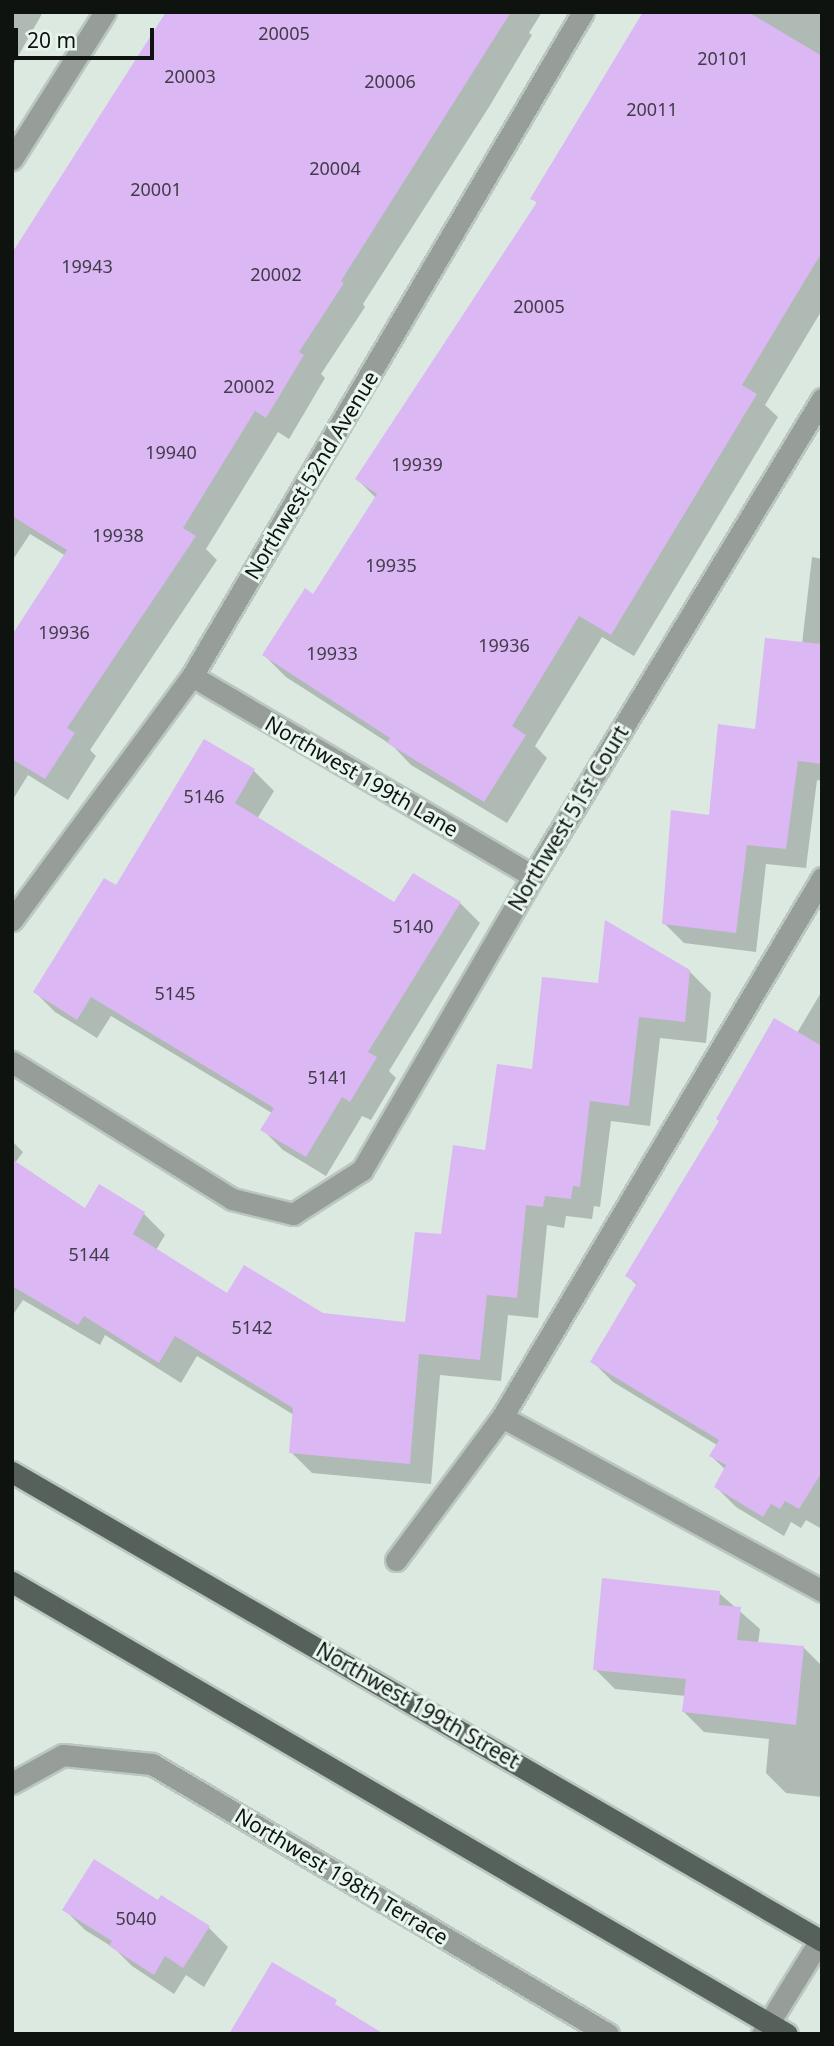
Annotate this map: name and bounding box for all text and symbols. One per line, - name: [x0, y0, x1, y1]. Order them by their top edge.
- scale bar: [18, 14, 158, 58]
- house number: 20005: [258, 22, 310, 44]
- text: 20 m: [27, 26, 76, 54]
- house number: 20101: [697, 47, 749, 69]
- house number: 20003: [164, 65, 216, 87]
- house number: 20006: [364, 70, 416, 92]
- house number: 20011: [626, 98, 678, 120]
- house number: 20004: [309, 157, 361, 179]
- house number: 20001: [130, 178, 182, 200]
- house number: 19943: [61, 255, 113, 277]
- house number: 20002: [250, 263, 302, 285]
- house number: 20005: [513, 295, 565, 317]
- street label: Northwest 52nd Avenue: [239, 366, 383, 584]
- house number: 20002: [223, 375, 275, 397]
- house number: 19940: [145, 441, 197, 463]
- house number: 19939: [391, 453, 443, 475]
- house number: 19938: [92, 524, 144, 546]
- house number: 19935: [365, 554, 417, 576]
- house number: 19936: [38, 621, 90, 643]
- house number: 19936: [478, 634, 530, 656]
- house number: 19933: [306, 642, 358, 664]
- street label: Northwest 199th Lane: [261, 710, 463, 842]
- street label: Northwest 51st Court: [503, 721, 633, 915]
- house number: 5146: [183, 785, 225, 807]
- house number: 5140: [392, 915, 434, 937]
- house number: 5145: [154, 982, 196, 1004]
- house number: 5141: [307, 1066, 349, 1088]
- house number: 5144: [68, 1243, 110, 1265]
- house number: 5142: [231, 1316, 273, 1338]
- street label: Northwest 199th Street: [312, 1637, 524, 1773]
- street label: Northwest 198th Terrace: [231, 1802, 453, 1950]
- house number: 5040: [115, 1907, 157, 1929]

